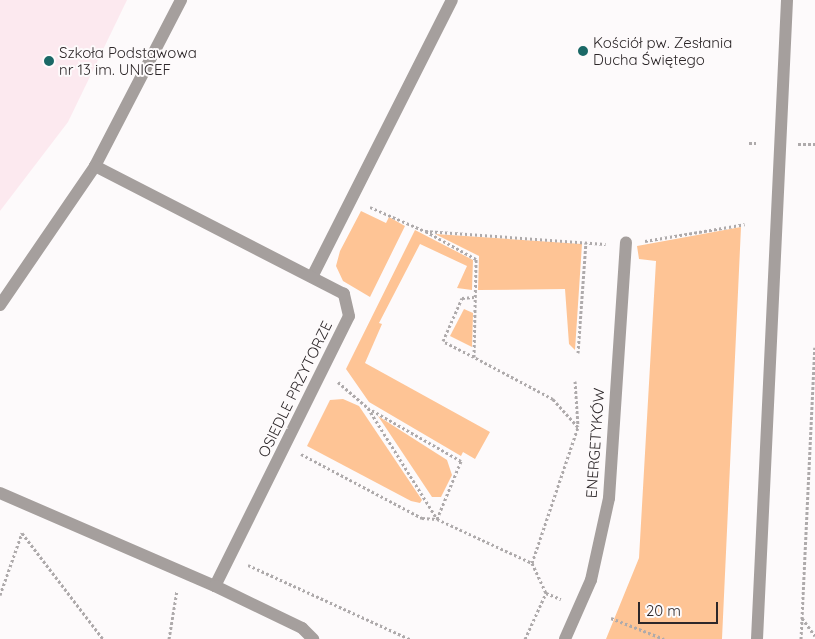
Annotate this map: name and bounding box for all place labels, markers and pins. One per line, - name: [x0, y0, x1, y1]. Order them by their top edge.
- place label: Kościół pw. Zesłania Ducha Świętego: [593, 33, 732, 68]
- place label: Szkoła Podstawowa nr 13 im. UNICEF: [59, 43, 197, 78]
- marker: Kościół pw. Zesłania Ducha Świętego: [577, 45, 589, 57]
- marker: Szkoła Podstawowa nr 13 im. UNICEF: [43, 55, 55, 67]

